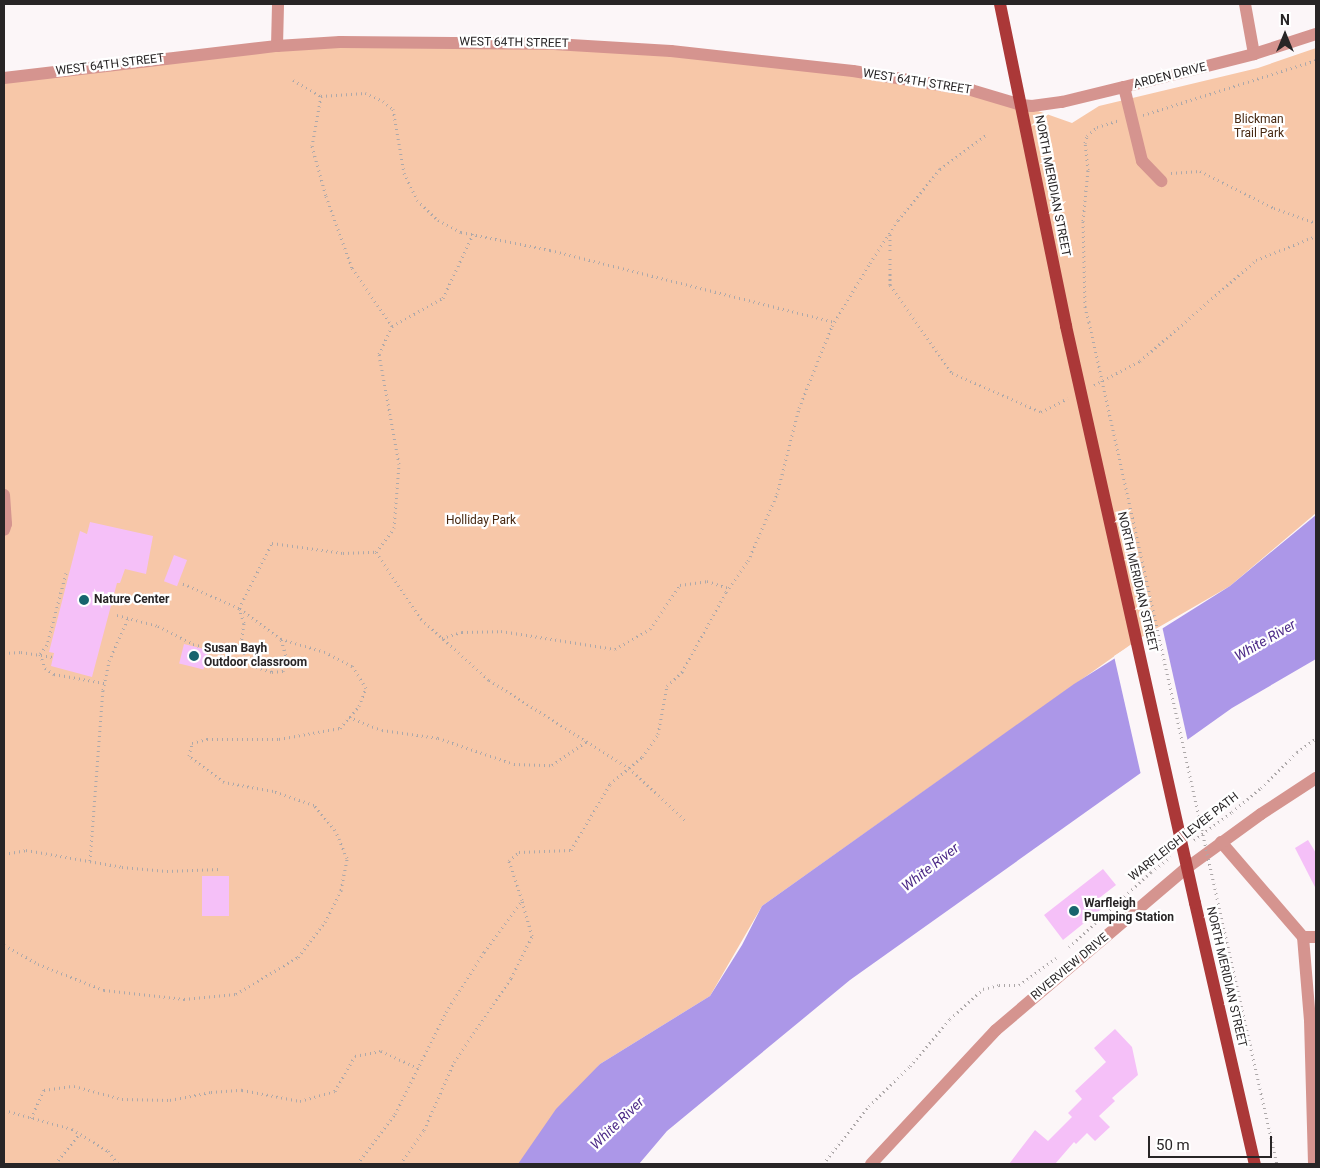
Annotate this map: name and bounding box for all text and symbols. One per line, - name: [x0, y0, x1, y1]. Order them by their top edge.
- north arrow: [1260, 10, 1310, 60]
- text: N: [1280, 12, 1290, 28]
- street label: WEST 64TH STREET: [459, 35, 569, 51]
- street label: WEST 64TH STREET: [55, 51, 165, 79]
- street label: ARDEN DRIVE: [1132, 60, 1208, 92]
- street label: WEST 64TH STREET: [862, 66, 972, 98]
- park label: Blickman Trail Park: [1234, 113, 1284, 141]
- street label: NORTH MERIDIAN STREET: [1031, 114, 1073, 258]
- street label: NORTH MERIDIAN STREET: [1114, 510, 1160, 654]
- park label: Holliday Park: [446, 514, 516, 528]
- place label: Nature Center: [94, 593, 169, 607]
- marker: Nature Center: [78, 594, 90, 606]
- water label: White River: [1231, 616, 1299, 664]
- place label: Susan Bayh Outdoor classroom: [204, 642, 307, 670]
- marker: Susan Bayh Outdoor classroom: [188, 650, 200, 662]
- street label: WARFLEIGH LEVEE PATH: [1126, 790, 1242, 884]
- water label: White River: [898, 839, 962, 895]
- place label: Warfleigh Pumping Station: [1084, 897, 1174, 925]
- marker: Warfleigh Pumping Station: [1068, 905, 1080, 917]
- street label: NORTH MERIDIAN STREET: [1203, 905, 1249, 1049]
- street label: RIVERVIEW DRIVE: [1028, 930, 1112, 1004]
- water label: White River: [587, 1093, 647, 1153]
- scale bar: [1150, 1126, 1274, 1158]
- text: 50 m: [1156, 1136, 1190, 1154]

